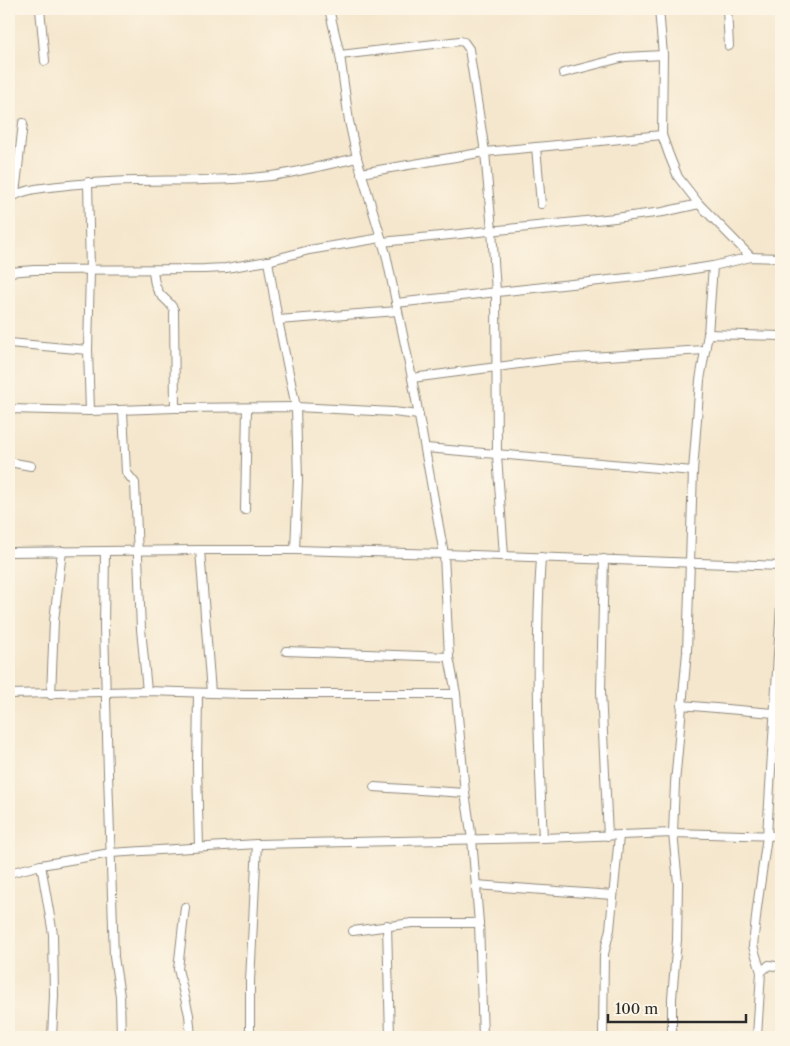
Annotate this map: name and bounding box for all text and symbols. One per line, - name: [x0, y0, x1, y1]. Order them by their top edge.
- scale bar: [608, 991, 745, 1023]
- text: 100 m: [615, 999, 658, 1018]

